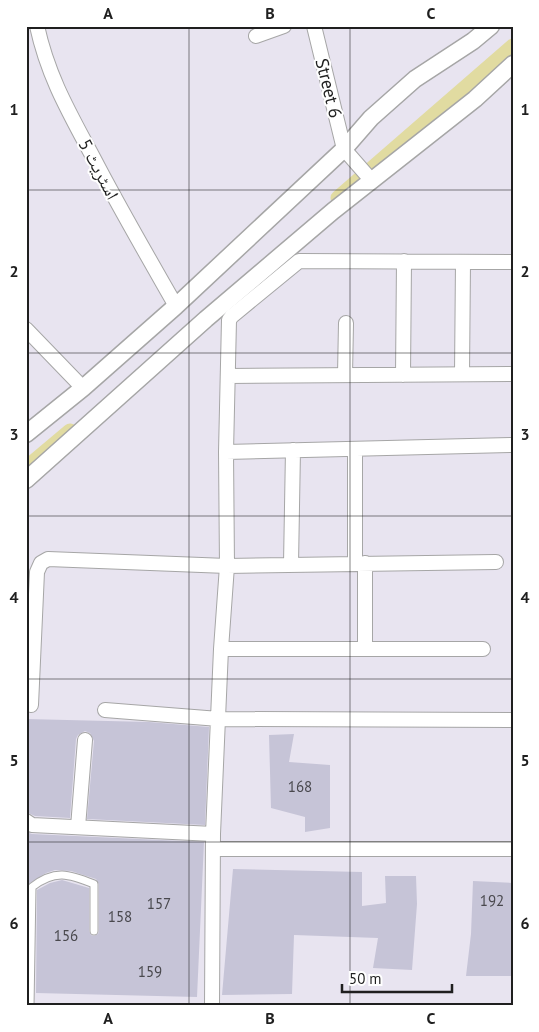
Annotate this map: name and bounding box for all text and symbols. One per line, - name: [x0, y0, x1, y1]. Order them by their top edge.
- text: A: [103, 3, 113, 23]
- text: B: [265, 3, 275, 23]
- text: C: [427, 3, 436, 23]
- street label: Street 6: [311, 56, 347, 120]
- text: 1: [9, 99, 19, 119]
- text: 1: [520, 99, 530, 119]
- street label: اسٹریٹ 5: [73, 135, 125, 203]
- text: 2: [9, 261, 19, 281]
- text: 2: [520, 261, 530, 281]
- text: 3: [9, 424, 19, 444]
- text: 3: [520, 424, 530, 444]
- text: 4: [9, 587, 19, 607]
- text: 4: [520, 587, 530, 607]
- text: 5: [9, 750, 19, 770]
- text: 5: [520, 750, 530, 770]
- house number: 168: [288, 777, 312, 796]
- house number: 192: [480, 891, 504, 910]
- house number: 157: [147, 894, 171, 913]
- house number: 158: [108, 907, 132, 926]
- text: 6: [9, 913, 19, 933]
- text: 6: [520, 913, 530, 933]
- house number: 156: [54, 926, 78, 945]
- house number: 159: [138, 962, 162, 981]
- scale bar: [342, 962, 452, 994]
- text: 50 m: [349, 969, 382, 988]
- text: A: [103, 1008, 113, 1028]
- text: B: [265, 1008, 275, 1028]
- text: C: [427, 1008, 436, 1028]

